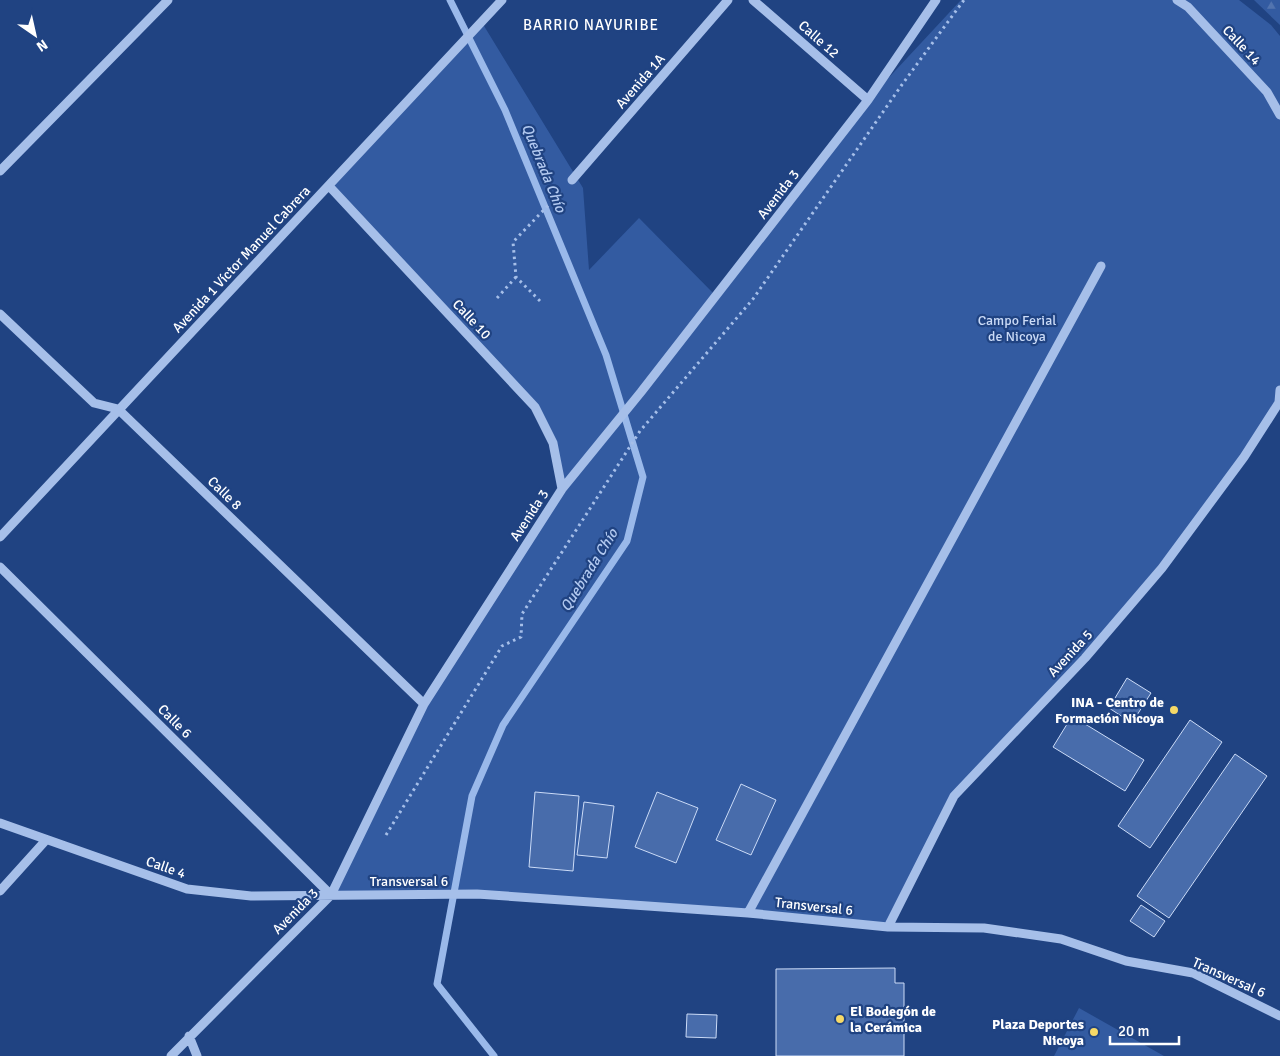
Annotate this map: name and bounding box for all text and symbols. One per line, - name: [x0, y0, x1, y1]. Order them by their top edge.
- north arrow: [10, 10, 60, 60]
- district label: BARRIO NAYURIBE: [523, 16, 659, 34]
- street label: Calle 12: [795, 17, 843, 62]
- street label: Calle 14: [1219, 22, 1265, 69]
- text: N: [33, 36, 51, 55]
- street label: Avenida 1A: [612, 50, 669, 112]
- water label: Quebrada Chío: [518, 121, 570, 216]
- street label: Avenida 3: [754, 166, 803, 222]
- street label: Avenida 1 Víctor Manuel Cabrera: [169, 182, 314, 336]
- street label: Calle 10: [449, 296, 494, 343]
- park label: Campo Ferial de Nicoya: [978, 312, 1056, 345]
- street label: Calle 8: [204, 473, 245, 514]
- street label: Avenida 3: [506, 486, 552, 544]
- water label: Quebrada Chío: [556, 524, 622, 615]
- street label: Avenida 5: [1044, 626, 1096, 680]
- place label: INA - Centro de Formación Nicoya: [1055, 694, 1164, 727]
- street label: Calle 6: [154, 701, 195, 742]
- marker: INA - Centro de Formación Nicoya: [1168, 704, 1180, 716]
- street label: Calle 4: [144, 853, 188, 882]
- street label: Transversal 6: [370, 873, 448, 890]
- street label: Avenida 3: [269, 885, 322, 938]
- street label: Transversal 6: [774, 894, 854, 919]
- street label: Transversal 6: [1190, 954, 1268, 1001]
- place label: El Bodegón de la Cerámica: [850, 1003, 936, 1036]
- marker: El Bodegón de la Cerámica: [834, 1013, 846, 1025]
- scale bar: [1110, 1014, 1179, 1046]
- place label: Plaza Deportes Nicoya: [992, 1016, 1084, 1049]
- text: 20 m: [1118, 1022, 1149, 1040]
- marker: Plaza Deportes Nicoya: [1088, 1026, 1100, 1038]

